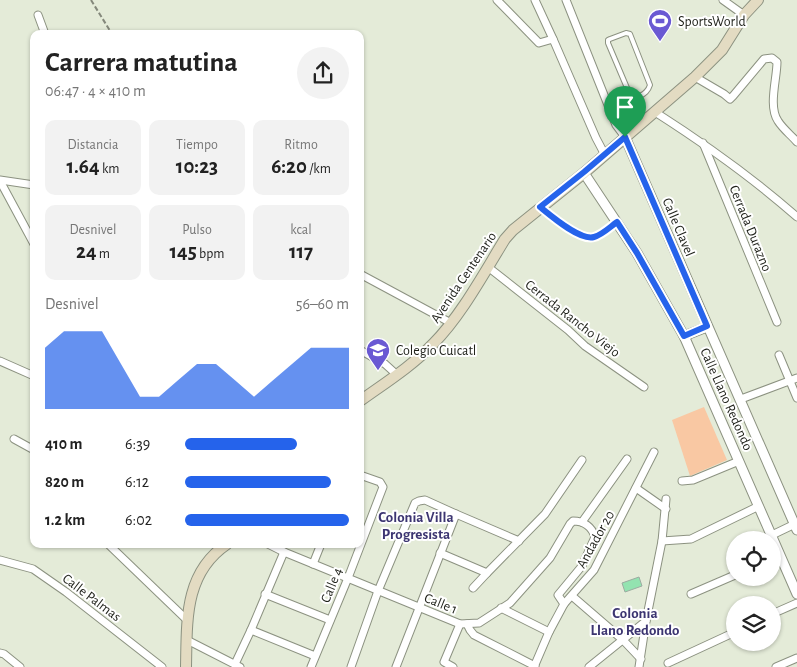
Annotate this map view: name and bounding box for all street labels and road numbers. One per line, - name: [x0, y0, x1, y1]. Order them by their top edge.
- street label: Cerrada Durazno: [726, 183, 774, 274]
- street label: Calle Clavel: [660, 196, 697, 259]
- street label: Avenida Centenario: [428, 229, 499, 326]
- street label: Cerrada Rancho Viejo: [522, 278, 623, 360]
- street label: Calle Llano Redondo: [697, 346, 755, 453]
- street label: Andador 20: [574, 508, 617, 571]
- street label: Calle 4: [319, 566, 345, 605]
- street label: Calle Palmas: [60, 571, 123, 624]
- street label: Calle 1: [422, 591, 459, 617]

